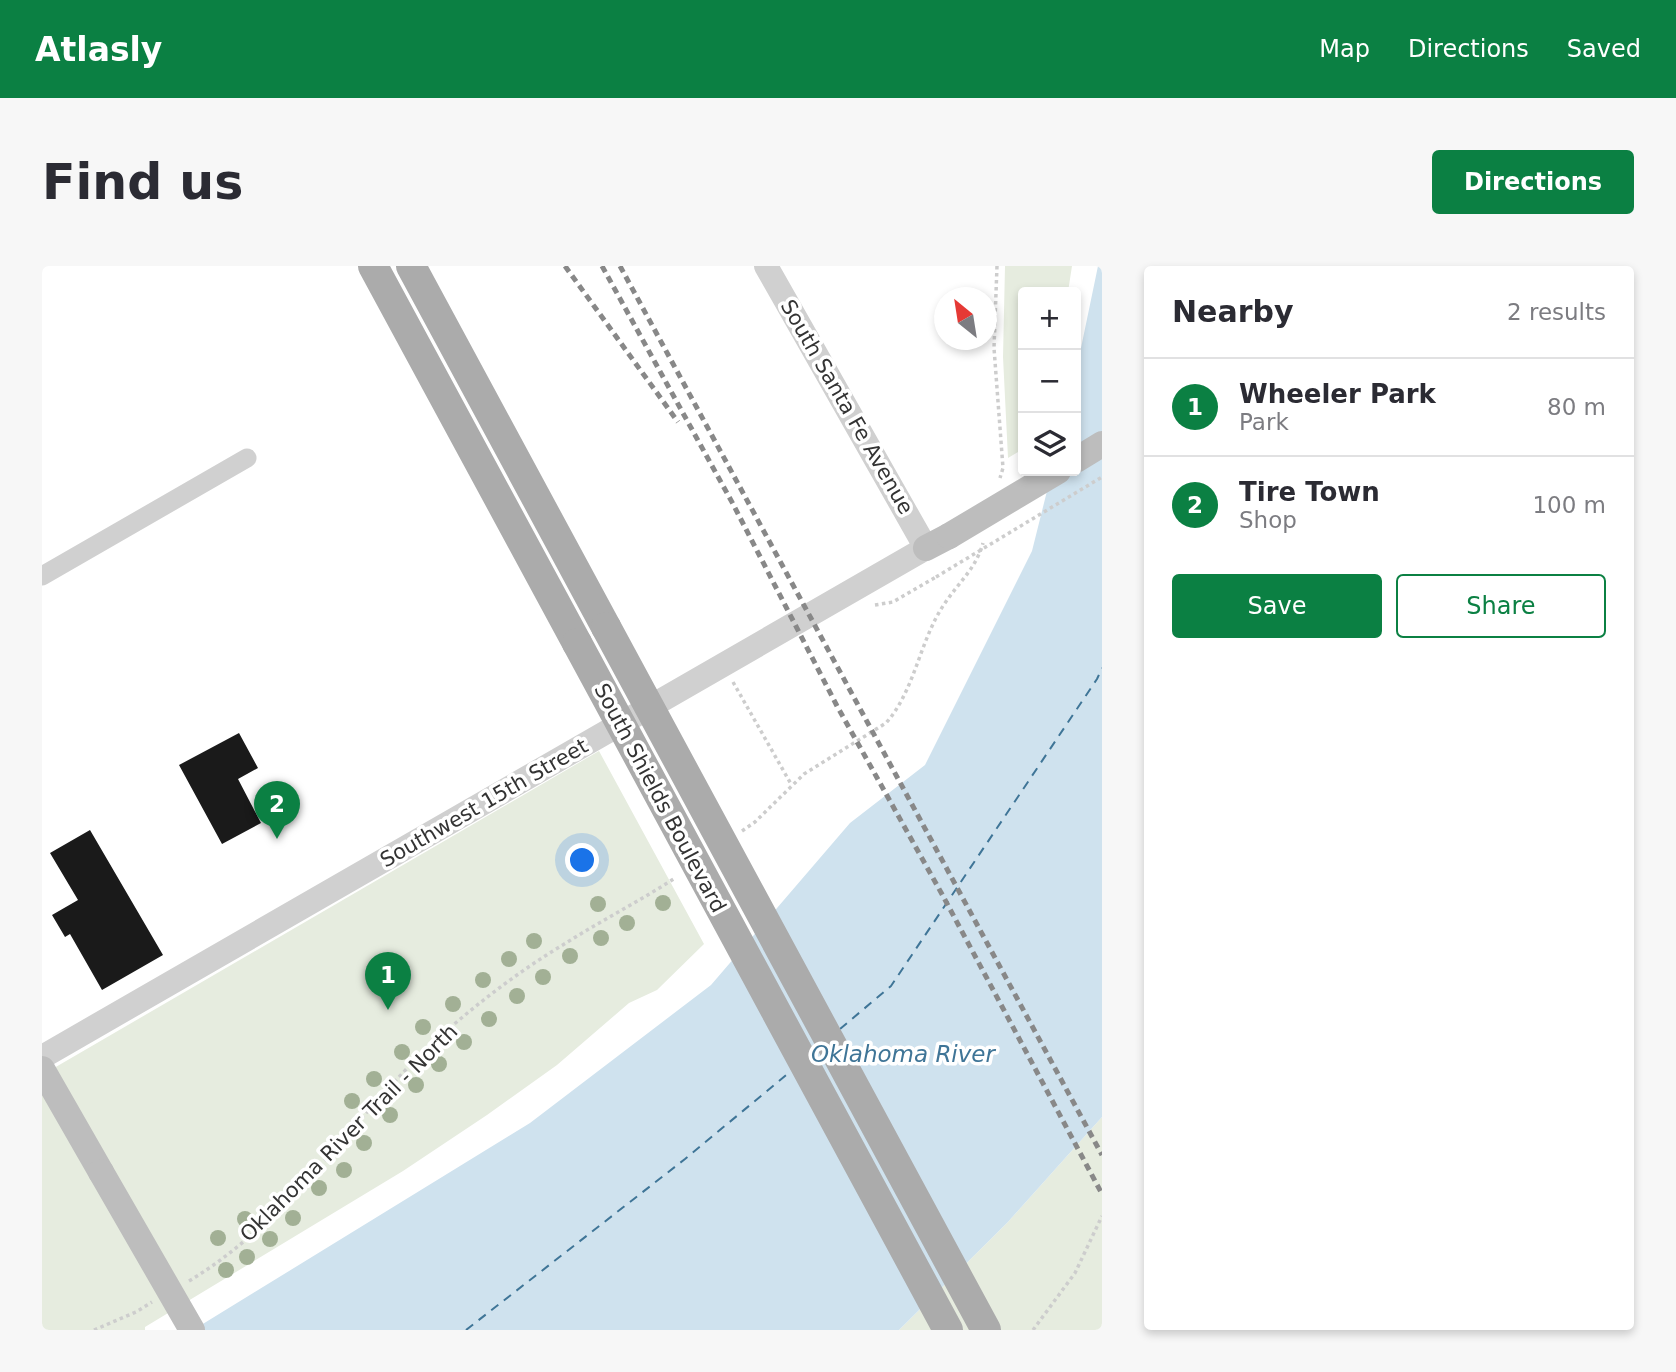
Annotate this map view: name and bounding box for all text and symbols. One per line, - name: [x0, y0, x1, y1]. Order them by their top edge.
- text: Atlasly: [35, 30, 162, 69]
- text: Map: [1319, 35, 1370, 63]
- text: Directions: [1408, 35, 1529, 63]
- text: Saved: [1567, 35, 1641, 63]
- button: Directions: [1432, 150, 1634, 214]
- text: Find us: [42, 154, 243, 211]
- north arrow: [934, 287, 997, 350]
- map controls: [1018, 287, 1081, 476]
- button: +: [1018, 287, 1081, 350]
- text: Nearby: [1172, 294, 1294, 329]
- street label: South Santa Fe Avenue: [776, 296, 918, 518]
- text: 2 results: [1507, 299, 1606, 325]
- button: −: [1018, 350, 1081, 413]
- text: Wheeler Park: [1239, 379, 1436, 409]
- text: 1: [1187, 394, 1203, 420]
- text: 80 m: [1547, 394, 1606, 420]
- text: Park: [1239, 409, 1289, 435]
- button: layers: [1018, 413, 1081, 476]
- text: Tire Town: [1239, 477, 1380, 507]
- text: 2: [1187, 492, 1203, 518]
- text: 100 m: [1532, 492, 1606, 518]
- text: Shop: [1239, 507, 1297, 533]
- button: Save: [1172, 574, 1382, 638]
- button: Share: [1396, 574, 1606, 638]
- street label: South Shields Boulevard: [589, 679, 731, 917]
- street label: Southwest 15th Street: [376, 734, 592, 872]
- pin: 2: [254, 781, 300, 839]
- your location: [565, 843, 599, 877]
- pin: 1: [365, 952, 411, 1010]
- street label: Oklahoma River Trail - North: [235, 1019, 463, 1247]
- water label: Oklahoma River: [811, 1041, 997, 1067]

